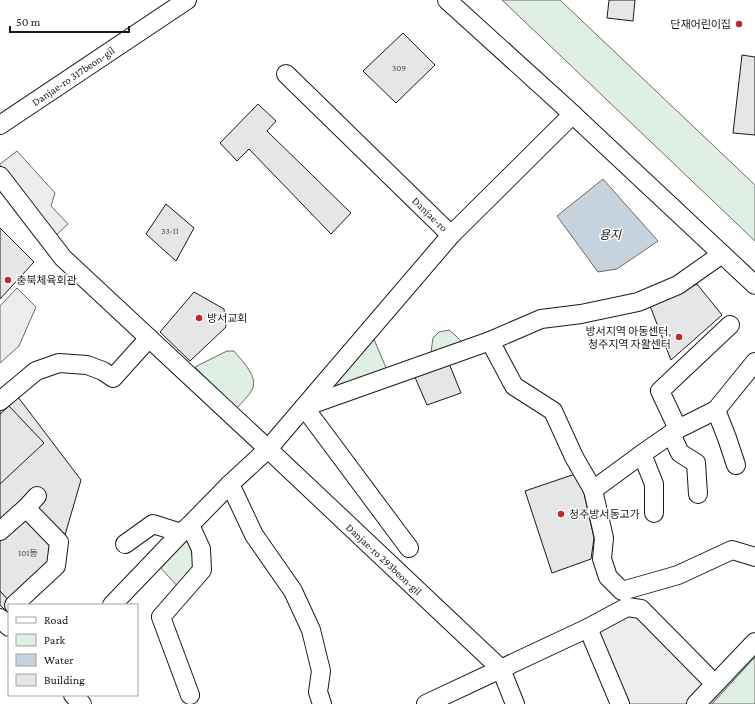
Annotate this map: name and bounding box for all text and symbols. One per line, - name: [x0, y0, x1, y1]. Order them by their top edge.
- scale bar: [10, 8, 129, 34]
- text: 50 m: [16, 15, 41, 29]
- place label: 단재어린이집: [670, 18, 731, 30]
- marker: 단재어린이집: [734, 19, 744, 29]
- street label: Danjae-ro 317beon-gil: [29, 44, 117, 109]
- house number: 309: [392, 63, 406, 73]
- street label: Danjae-ro: [409, 194, 450, 235]
- house number: 33-11: [161, 226, 179, 236]
- water label: 용지: [599, 228, 622, 242]
- place label: 충북체육회관: [16, 274, 77, 286]
- marker: 충북체육회관: [3, 275, 13, 285]
- place label: 방서교회: [207, 312, 247, 324]
- marker: 방서교회: [194, 313, 204, 323]
- place label: 방서지역 아동센터, 청주지역 자활센터: [585, 325, 671, 350]
- marker: 방서지역 아동센터, 청주지역 자활센터: [674, 332, 684, 342]
- place label: 청주방서동고가: [569, 508, 640, 520]
- marker: 청주방서동고가: [556, 509, 566, 519]
- street label: Danjae-ro 293beon-gil: [343, 521, 424, 598]
- house number: 101동: [18, 548, 38, 558]
- legend: [8, 604, 138, 696]
- text: Road: [44, 613, 69, 627]
- text: Park: [44, 633, 66, 647]
- text: Water: [44, 653, 74, 667]
- text: Building: [44, 673, 85, 687]

